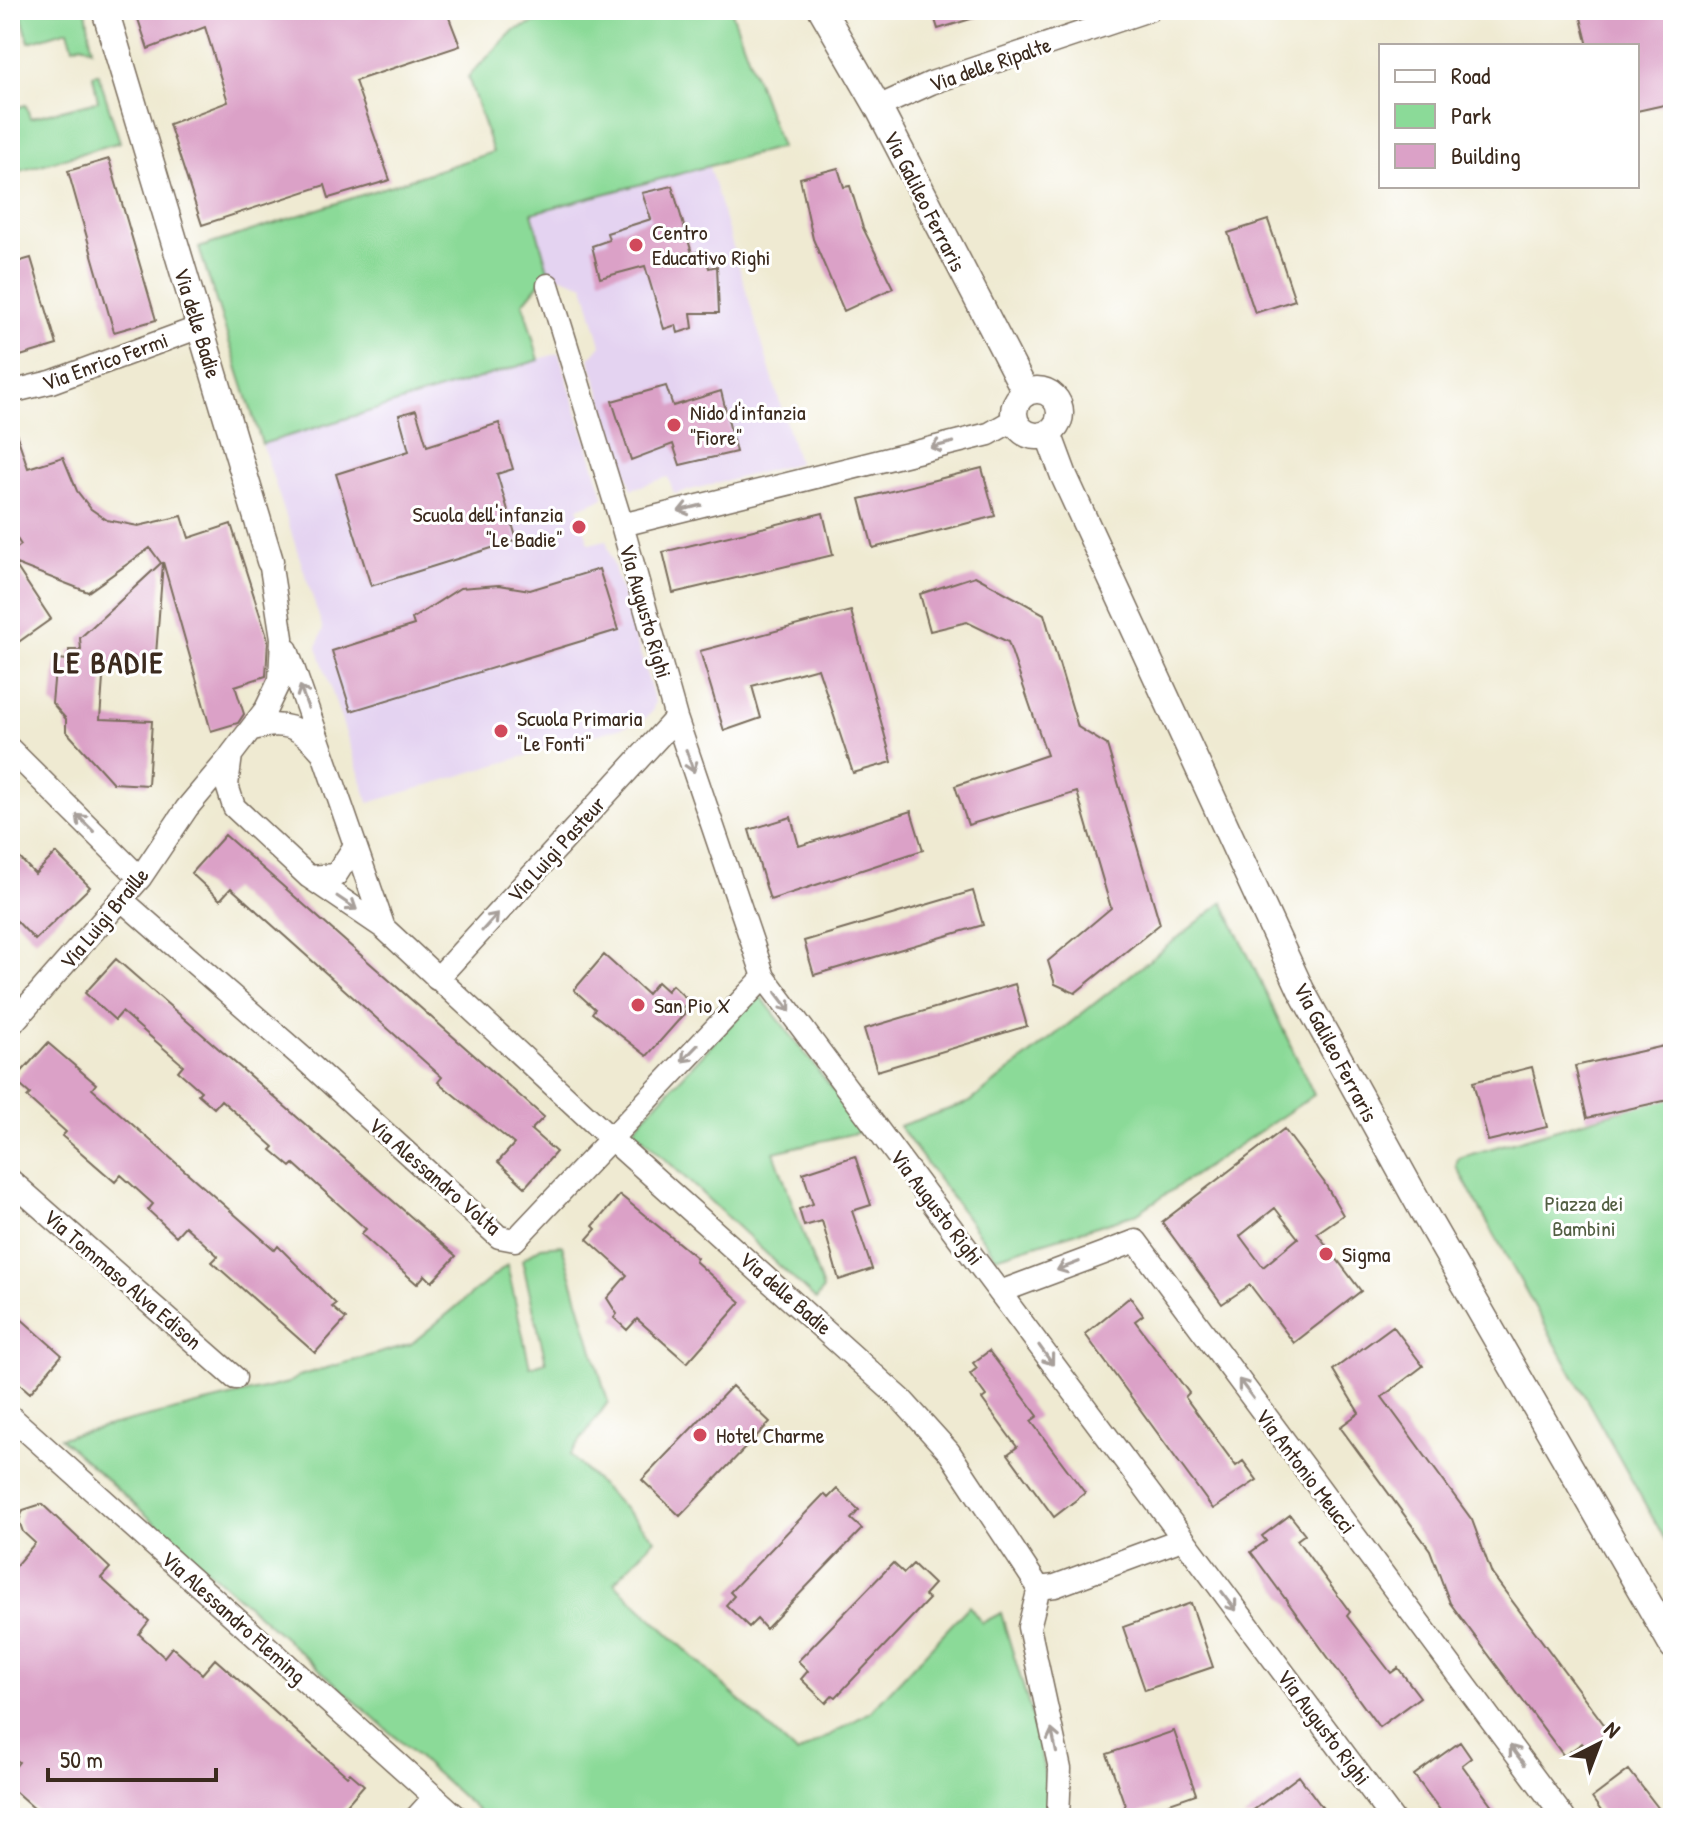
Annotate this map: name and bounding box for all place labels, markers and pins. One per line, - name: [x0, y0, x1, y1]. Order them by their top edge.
- place label: Centro Educativo Righi: [652, 217, 770, 272]
- marker: Centro Educativo Righi: [627, 236, 645, 254]
- place label: Nido d'infanzia "Fiore": [690, 397, 806, 452]
- marker: Nido d'infanzia "Fiore": [665, 416, 683, 434]
- place label: Scuola dell'infanzia "Le Badie": [412, 499, 563, 554]
- marker: Scuola dell'infanzia "Le Badie": [570, 518, 588, 536]
- place label: Scuola Primaria "Le Fonti": [517, 703, 643, 758]
- marker: Scuola Primaria "Le Fonti": [492, 722, 510, 740]
- place label: San Pio X: [654, 990, 730, 1020]
- marker: San Pio X: [629, 996, 647, 1014]
- place label: Sigma: [1342, 1239, 1391, 1269]
- marker: Sigma: [1317, 1245, 1335, 1263]
- place label: Hotel Charme: [716, 1420, 825, 1450]
- marker: Hotel Charme: [691, 1426, 709, 1444]

